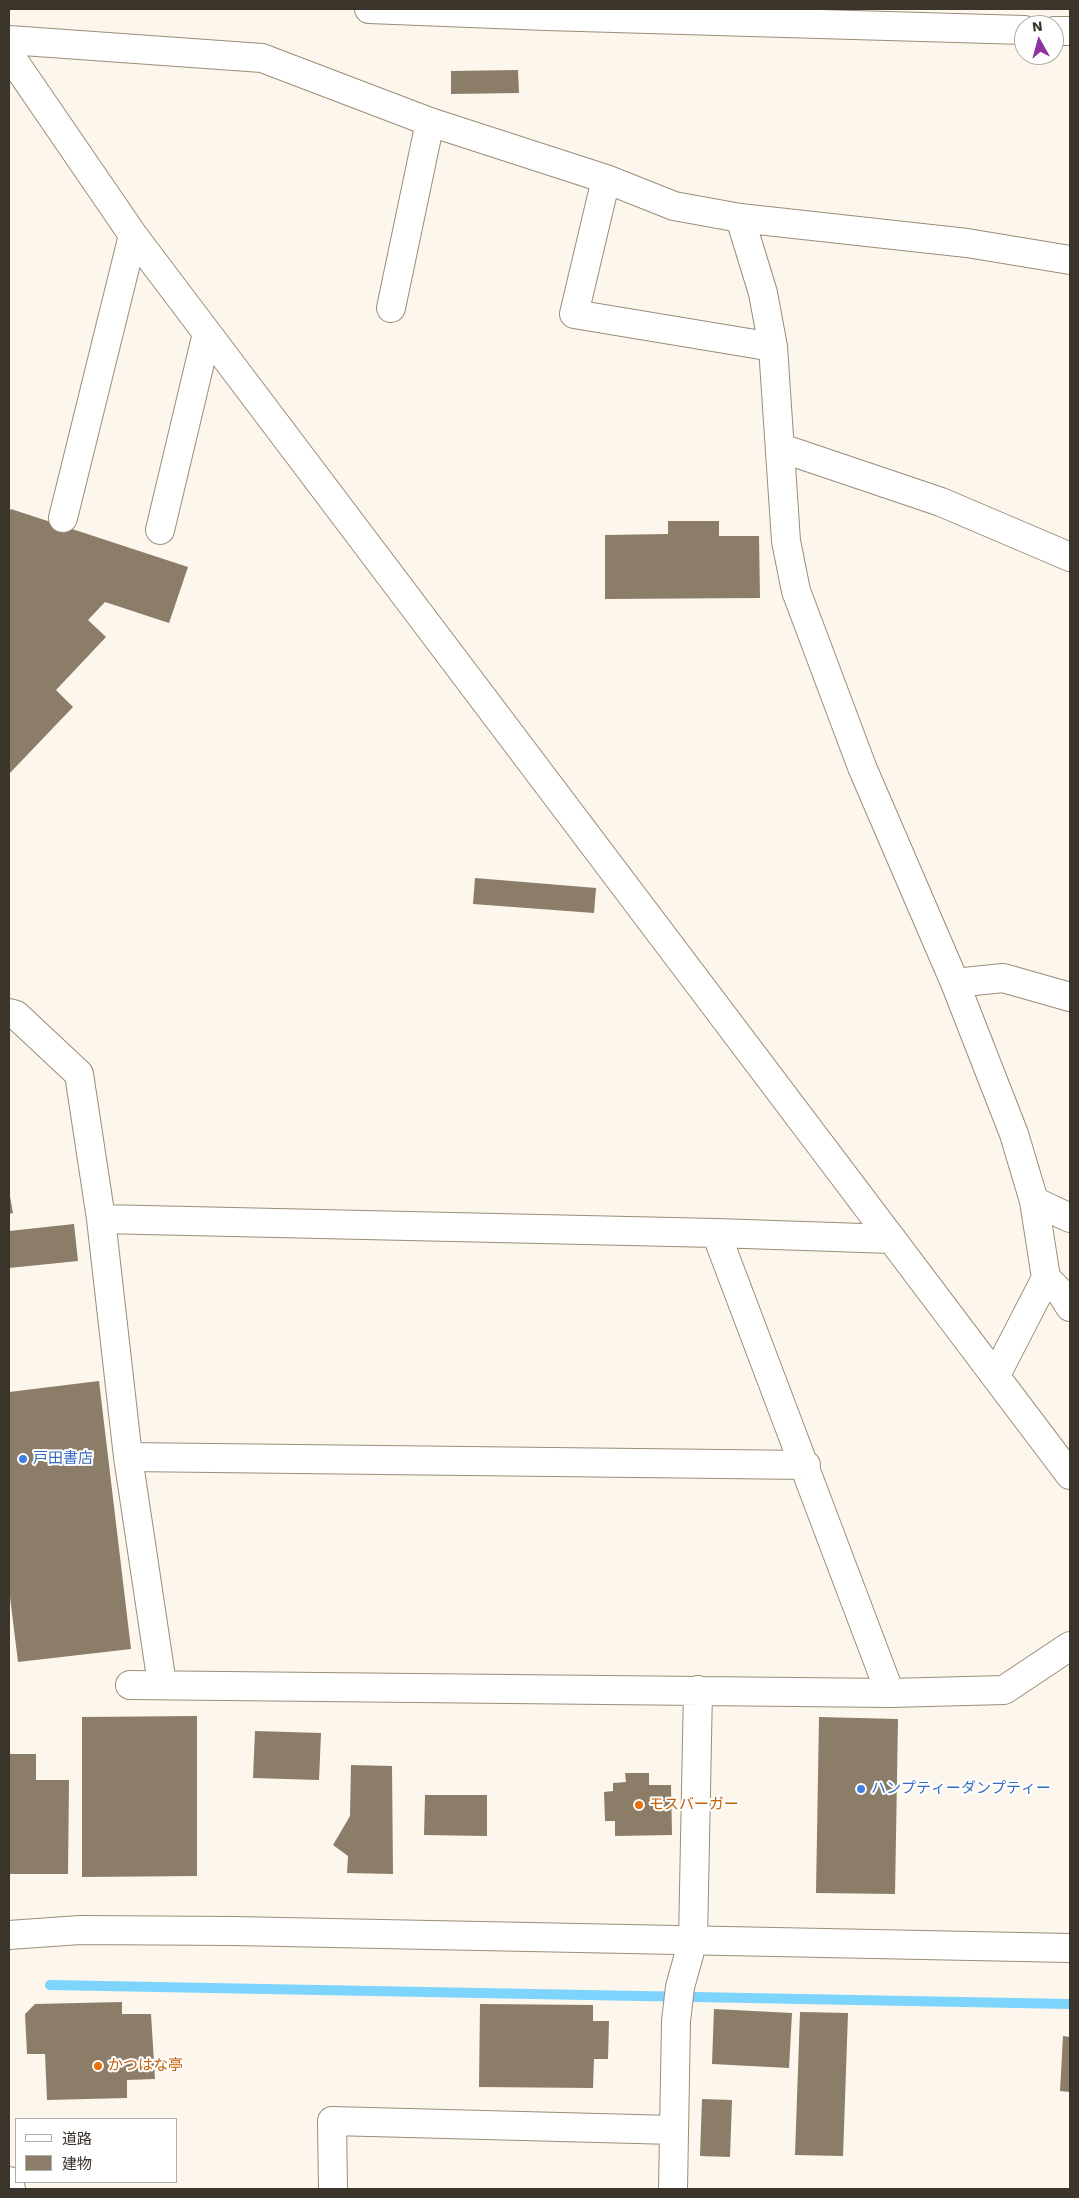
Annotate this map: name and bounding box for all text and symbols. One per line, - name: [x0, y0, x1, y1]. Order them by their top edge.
- north arrow: [1014, 15, 1064, 65]
- text: N: [1031, 18, 1043, 35]
- place label: 戸田書店: [33, 1450, 93, 1468]
- marker: 戸田書店: [17, 1453, 29, 1465]
- place label: ハンプティーダンプティー: [871, 1780, 1051, 1798]
- marker: ハンプティーダンプティー: [855, 1783, 867, 1795]
- place label: モスバーガー: [649, 1796, 739, 1814]
- marker: モスバーガー: [633, 1799, 645, 1811]
- place label: かつはな亭: [108, 2057, 183, 2075]
- marker: かつはな亭: [92, 2060, 104, 2072]
- legend: [15, 2118, 178, 2183]
- text: 道路: [62, 2130, 92, 2148]
- text: 建物: [62, 2155, 92, 2173]

